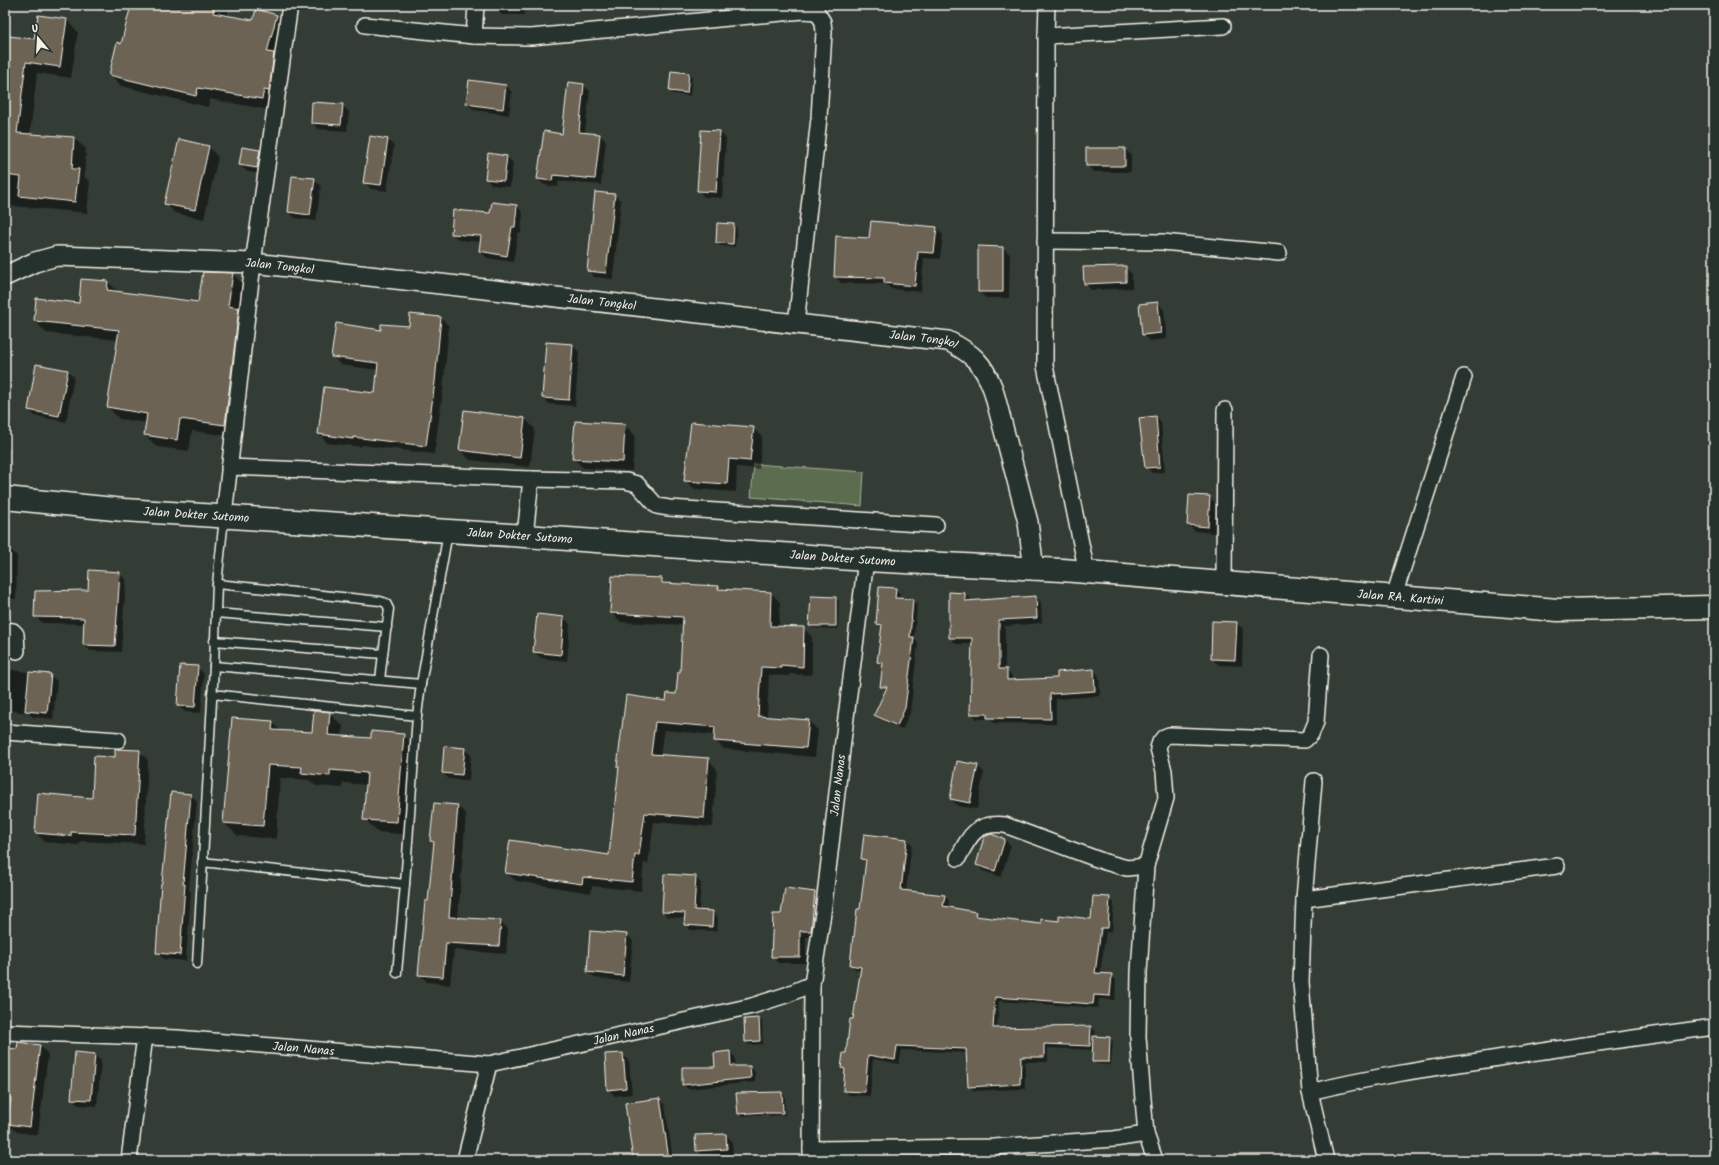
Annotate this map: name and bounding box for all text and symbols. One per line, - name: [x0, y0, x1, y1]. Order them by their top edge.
- north arrow: [18, 18, 58, 58]
- text: U: [29, 20, 42, 39]
- street label: Jalan Tongkol: [245, 254, 315, 280]
- street label: Jalan Tongkol: [566, 289, 637, 316]
- street label: Jalan Tongkol: [888, 325, 961, 355]
- street label: Jalan Dokter Sutomo: [143, 502, 250, 528]
- street label: Jalan Dokter Sutomo: [466, 523, 573, 549]
- street label: Jalan Dokter Sutomo: [789, 546, 896, 572]
- street label: Jalan RA. Kartini: [1356, 585, 1445, 611]
- street label: Jalan Nanas: [825, 753, 851, 817]
- street label: Jalan Nanas: [591, 1019, 656, 1051]
- street label: Jalan Nanas: [272, 1037, 335, 1061]

